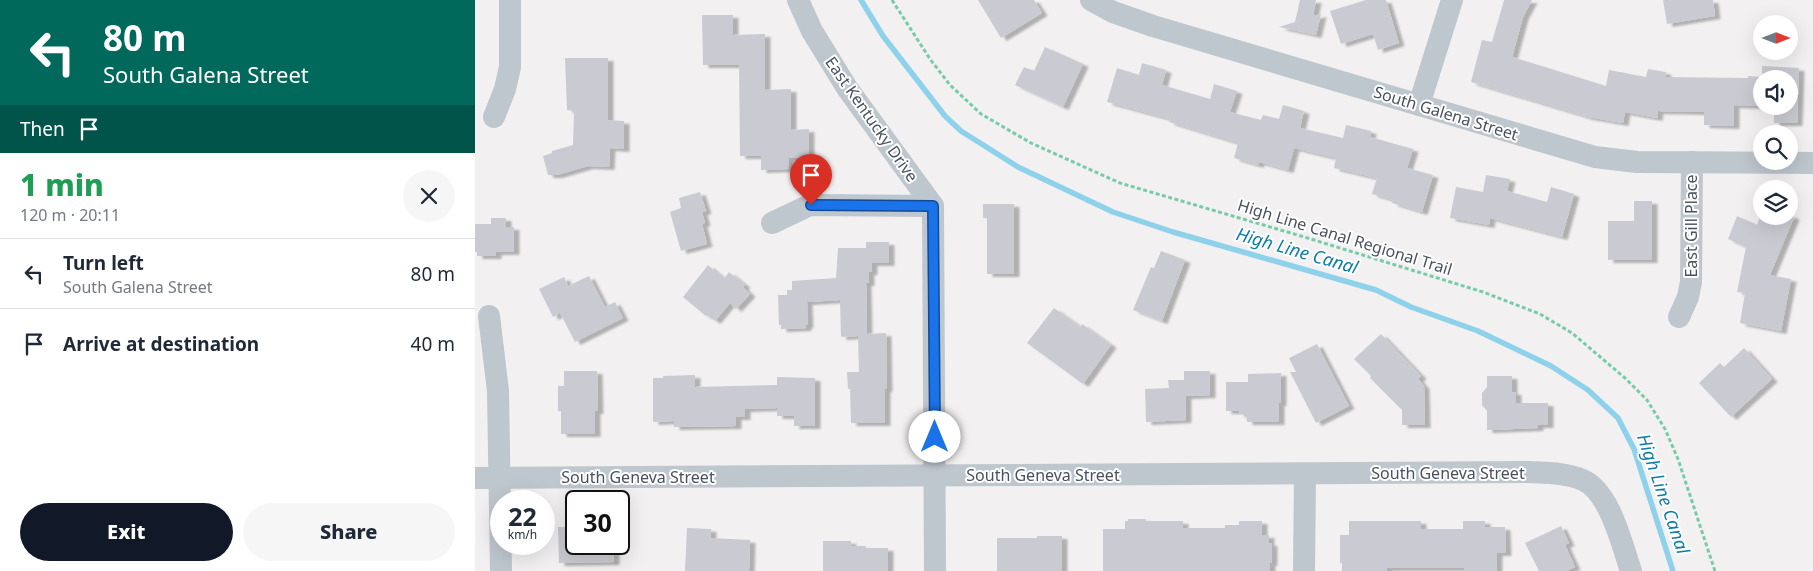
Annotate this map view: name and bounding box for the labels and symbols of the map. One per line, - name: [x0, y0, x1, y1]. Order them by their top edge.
- north arrow: [1753, 15, 1797, 60]
- street label: East Kentucky Drive: [821, 52, 923, 186]
- street label: South Galena Street: [1371, 81, 1521, 145]
- pin: [790, 154, 832, 205]
- street label: East Gill Place: [1680, 174, 1702, 278]
- street label: High Line Canal Regional Trail: [1236, 195, 1454, 279]
- water label: High Line Canal: [1234, 223, 1360, 279]
- position arrow: [908, 410, 960, 462]
- water label: High Line Canal: [1632, 430, 1696, 557]
- street label: South Geneva Street: [1371, 462, 1525, 484]
- street label: South Geneva Street: [966, 464, 1120, 486]
- street label: South Geneva Street: [561, 466, 715, 488]
- speed limit sign: 30: [565, 490, 630, 555]

